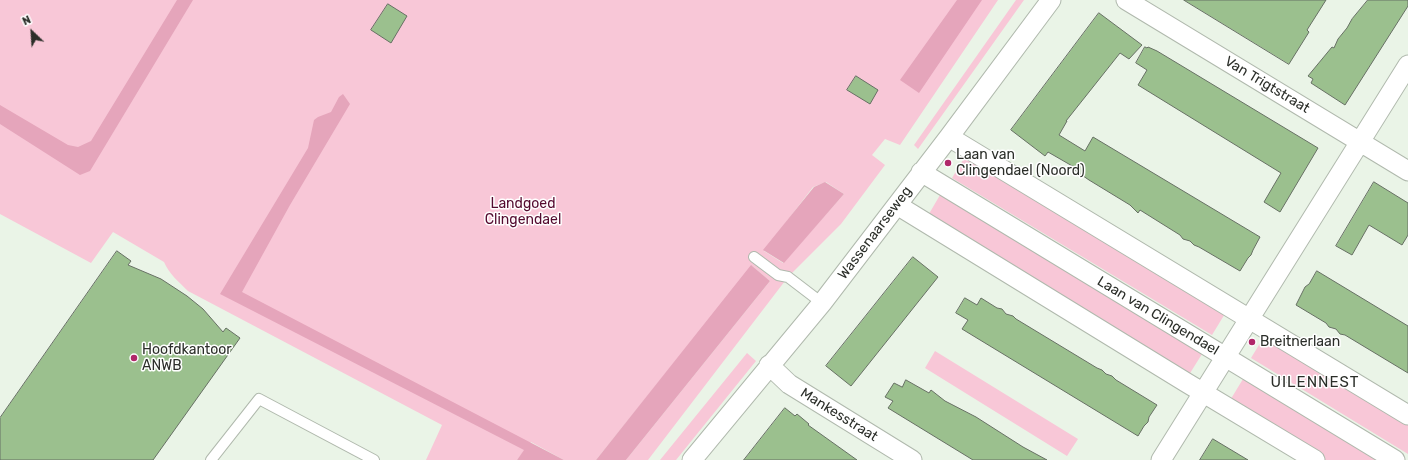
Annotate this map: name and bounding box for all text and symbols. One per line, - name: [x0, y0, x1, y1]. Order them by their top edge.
- north arrow: [12, 12, 52, 52]
- text: N: [20, 13, 33, 28]
- street label: Van Trigtstraat: [1221, 53, 1313, 117]
- place label: Laan van Clingendael (Noord): [956, 147, 1085, 180]
- marker: Laan van Clingendael (Noord): [943, 158, 953, 168]
- street label: Wassenaarseweg: [835, 183, 915, 283]
- park label: Landgoed Clingendael: [485, 196, 561, 228]
- street label: Laan van Clingendael: [1094, 273, 1222, 359]
- place label: Breitnerlaan: [1260, 334, 1340, 350]
- marker: Breitnerlaan: [1247, 337, 1257, 347]
- place label: Hoofdkantoor ANWB: [142, 342, 232, 374]
- marker: Hoofdkantoor ANWB: [129, 353, 139, 363]
- district label: UILENNEST: [1271, 374, 1359, 392]
- street label: Mankesstraat: [797, 385, 881, 445]

